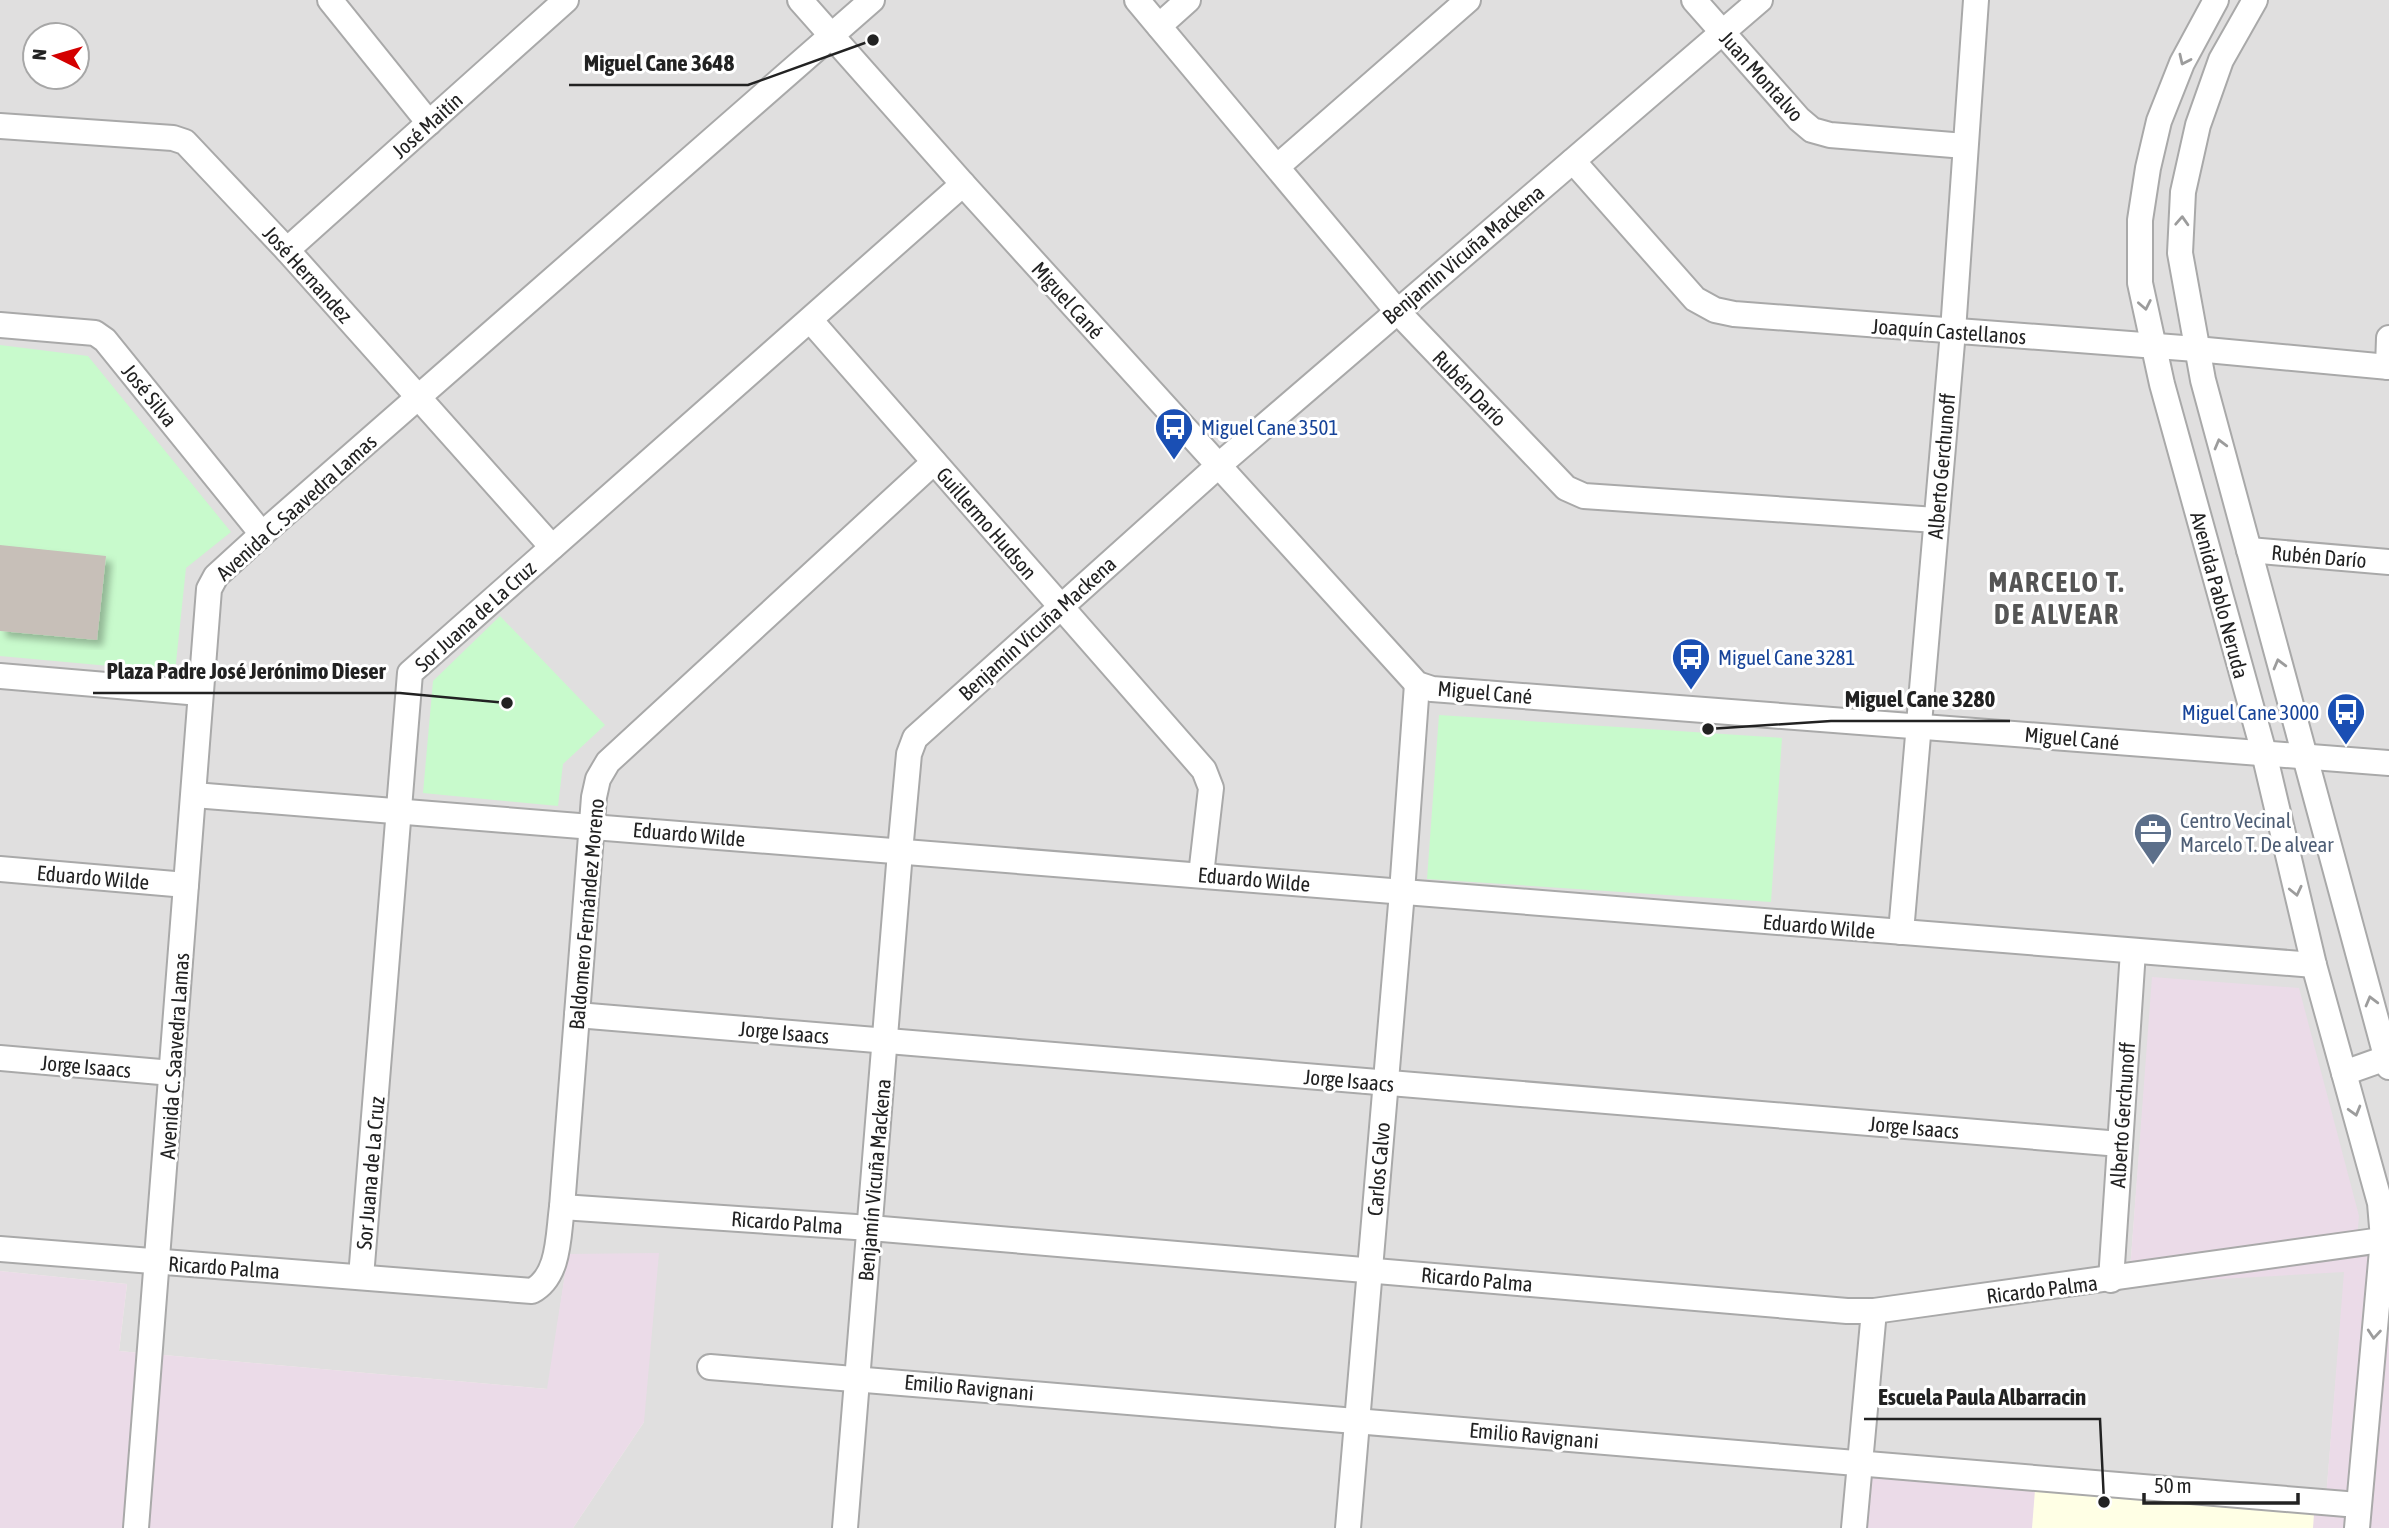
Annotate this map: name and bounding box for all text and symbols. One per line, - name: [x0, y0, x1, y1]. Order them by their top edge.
- north arrow: [21, 21, 91, 91]
- street label: Juan Montalvo: [1715, 26, 1809, 126]
- callout: Miguel Cane 3648: [569, 41, 748, 85]
- text: N: [28, 48, 51, 61]
- text: Miguel Cane 3648: [584, 50, 734, 76]
- one-way arrow: [2178, 53, 2192, 65]
- street label: José Maitín: [387, 87, 467, 163]
- street label: Benjamín Vicuña Mackena: [1378, 180, 1548, 328]
- one-way arrow: [2174, 215, 2189, 226]
- street label: José Hernandez: [258, 221, 358, 328]
- street label: Miguel Cané: [1027, 257, 1109, 343]
- one-way arrow: [2136, 299, 2151, 311]
- street label: Joaquín Castellanos: [1871, 314, 2027, 348]
- street label: Rubén Darío: [1428, 345, 1512, 431]
- street label: José Silva: [118, 359, 182, 431]
- street label: Alberto Gerchunoff: [1923, 391, 1959, 540]
- bus stop icon: Miguel Cane 3501: [1153, 406, 1195, 461]
- place label: Miguel Cane 3501: [1201, 415, 1338, 439]
- street label: Avenida C. Saavedra Lamas: [211, 429, 381, 585]
- one-way arrow: [2214, 438, 2228, 450]
- street label: Guillermo Hudson: [932, 462, 1042, 584]
- street label: Avenida Pablo Neruda: [2186, 509, 2254, 681]
- street label: Rubén Darío: [2270, 540, 2368, 572]
- street label: Benjamín Vicuña Mackena: [954, 551, 1120, 705]
- street label: Sor Juana de La Cruz: [410, 555, 540, 676]
- district label: MARCELO T. DE ALVEAR: [1988, 566, 2126, 630]
- bus stop icon: Miguel Cane 3281: [1670, 636, 1712, 691]
- place label: Miguel Cane 3281: [1718, 645, 1855, 669]
- callout: Plaza Padre José Jerónimo Dieser: [93, 649, 400, 693]
- text: Plaza Padre José Jerónimo Dieser: [106, 658, 387, 684]
- one-way arrow: [2273, 658, 2287, 670]
- street label: Miguel Cané: [1437, 676, 1533, 708]
- callout: Miguel Cane 3280: [1831, 677, 2010, 721]
- text: Miguel Cane 3280: [1845, 686, 1995, 712]
- bus stop icon: Miguel Cane 3000: [2325, 691, 2367, 746]
- place label: Miguel Cane 3000: [2182, 700, 2319, 724]
- street label: Miguel Cané: [2024, 722, 2120, 754]
- street label: Baldomero Fernández Moreno: [564, 797, 608, 1031]
- place label: Centro Vecinal Marcelo T. De alvear: [2180, 808, 2334, 856]
- office icon: Centro Vecinal Marcelo T. De alvear: [2132, 811, 2174, 866]
- street label: Eduardo Wilde: [632, 817, 746, 851]
- street label: Eduardo Wilde: [36, 860, 150, 894]
- street label: Eduardo Wilde: [1197, 862, 1311, 896]
- one-way arrow: [2288, 885, 2303, 897]
- street label: Eduardo Wilde: [1762, 909, 1876, 943]
- street label: Avenida C. Saavedra Lamas: [155, 952, 193, 1160]
- one-way arrow: [2365, 996, 2379, 1008]
- street label: Jorge Isaacs: [738, 1016, 830, 1048]
- street label: Alberto Gerchunoff: [2105, 1041, 2139, 1189]
- street label: Jorge Isaacs: [40, 1050, 132, 1082]
- street label: Jorge Isaacs: [1303, 1064, 1395, 1096]
- street label: Benjamín Vicuña Mackena: [853, 1078, 895, 1282]
- street label: Sor Juana de La Cruz: [351, 1095, 389, 1251]
- one-way arrow: [2346, 1105, 2361, 1117]
- street label: Jorge Isaacs: [1868, 1111, 1960, 1143]
- street label: Carlos Calvo: [1362, 1121, 1394, 1217]
- street label: Ricardo Palma: [730, 1206, 844, 1238]
- street label: Ricardo Palma: [167, 1251, 281, 1283]
- street label: Ricardo Palma: [1420, 1262, 1534, 1296]
- street label: Ricardo Palma: [1985, 1270, 2099, 1308]
- one-way arrow: [2367, 1329, 2382, 1340]
- street label: Emilio Ravignani: [903, 1369, 1035, 1405]
- callout: Escuela Paula Albarracin: [1864, 1375, 2100, 1419]
- text: Escuela Paula Albarracin: [1878, 1384, 2086, 1410]
- street label: Emilio Ravignani: [1468, 1417, 1600, 1453]
- scale bar: [2144, 1462, 2298, 1506]
- text: 50 m: [2154, 1473, 2192, 1497]

